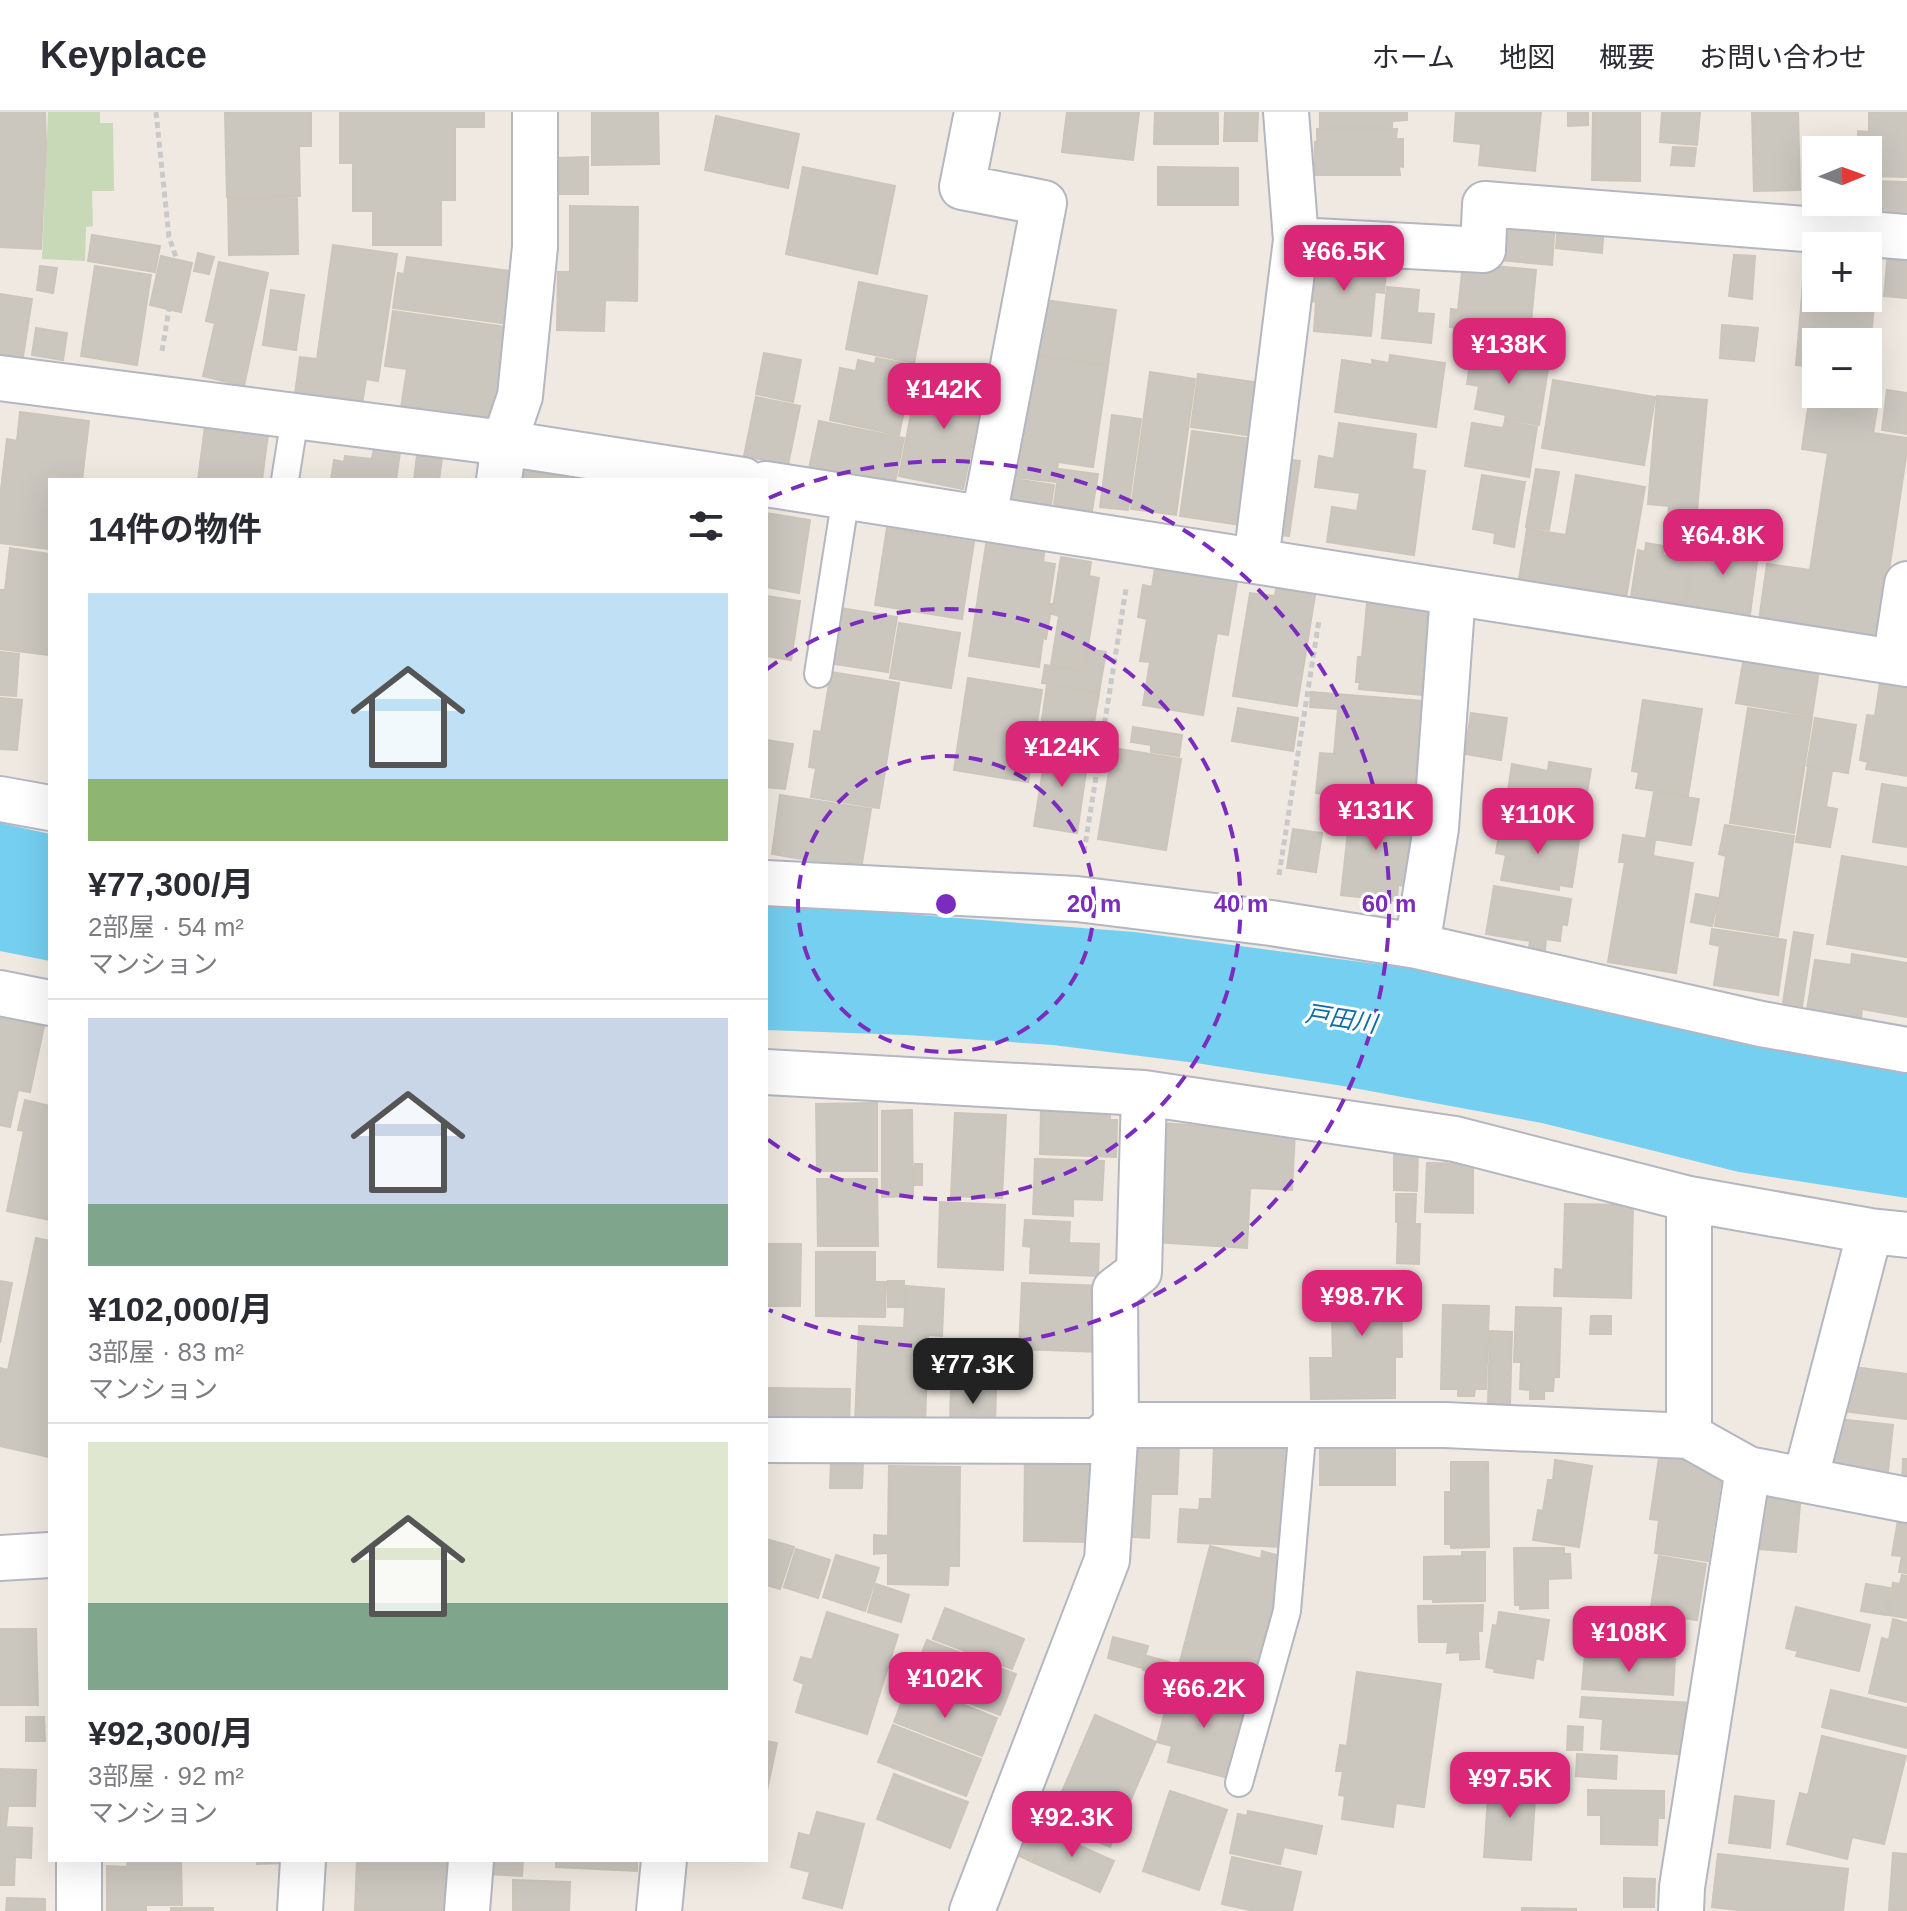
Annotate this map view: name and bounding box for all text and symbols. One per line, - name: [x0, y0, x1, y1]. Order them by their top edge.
- text: Keyplace: [40, 34, 207, 76]
- text: ホーム: [1372, 42, 1455, 73]
- text: 地図: [1499, 42, 1555, 73]
- text: 概要: [1599, 42, 1655, 73]
- text: お問い合わせ: [1699, 42, 1867, 73]
- north arrow: [1802, 136, 1882, 216]
- map controls: [1802, 136, 1882, 408]
- pin: ¥66.5K: [1279, 225, 1409, 293]
- button: +: [1802, 232, 1882, 312]
- text: ¥66.5K: [1302, 236, 1386, 266]
- pin: ¥138K: [1453, 318, 1565, 386]
- button: −: [1802, 328, 1882, 408]
- text: ¥138K: [1471, 329, 1547, 359]
- pin: ¥142K: [888, 363, 1000, 431]
- text: ¥142K: [906, 374, 982, 404]
- icon: filters: [684, 504, 728, 548]
- pin: ¥64.8K: [1658, 509, 1788, 577]
- text: 14件の物件: [88, 510, 262, 548]
- text: ¥64.8K: [1681, 520, 1765, 550]
- icon: home: [336, 645, 480, 789]
- pin: ¥124K: [1006, 721, 1118, 789]
- text: ¥124K: [1024, 732, 1100, 762]
- pin: ¥131K: [1320, 784, 1432, 852]
- pin: ¥110K: [1482, 788, 1594, 856]
- text: ¥131K: [1338, 795, 1414, 825]
- text: ¥110K: [1500, 799, 1576, 829]
- text: ¥77,300/月: [88, 865, 254, 903]
- centre of rings: [932, 890, 960, 918]
- text: 20 m: [1067, 890, 1121, 917]
- text: 40 m: [1214, 890, 1268, 917]
- text: 60 m: [1362, 890, 1416, 917]
- text: 2部屋 · 54 m²: [88, 912, 244, 942]
- text: マンション: [88, 949, 218, 979]
- water label: 戸田川: [1303, 1000, 1382, 1038]
- icon: home: [336, 1070, 480, 1214]
- pin: ¥98.7K: [1297, 1270, 1427, 1338]
- text: ¥98.7K: [1320, 1281, 1404, 1311]
- text: ¥102,000/月: [88, 1290, 273, 1328]
- text: 3部屋 · 83 m²: [88, 1337, 244, 1367]
- pin: ¥77.3K: [908, 1338, 1038, 1406]
- text: ¥77.3K: [931, 1349, 1015, 1379]
- text: マンション: [88, 1374, 218, 1404]
- icon: home: [336, 1494, 480, 1638]
- pin: ¥108K: [1573, 1606, 1685, 1674]
- text: ¥108K: [1591, 1617, 1667, 1647]
- pin: ¥102K: [889, 1652, 1001, 1720]
- pin: ¥66.2K: [1139, 1662, 1269, 1730]
- text: ¥102K: [907, 1663, 983, 1693]
- text: ¥66.2K: [1162, 1673, 1246, 1703]
- text: ¥92,300/月: [88, 1714, 254, 1752]
- pin: ¥97.5K: [1445, 1752, 1575, 1820]
- text: 3部屋 · 92 m²: [88, 1761, 244, 1791]
- text: ¥97.5K: [1468, 1763, 1552, 1793]
- pin: ¥92.3K: [1007, 1791, 1137, 1859]
- text: マンション: [88, 1798, 218, 1828]
- text: ¥92.3K: [1030, 1802, 1114, 1832]

